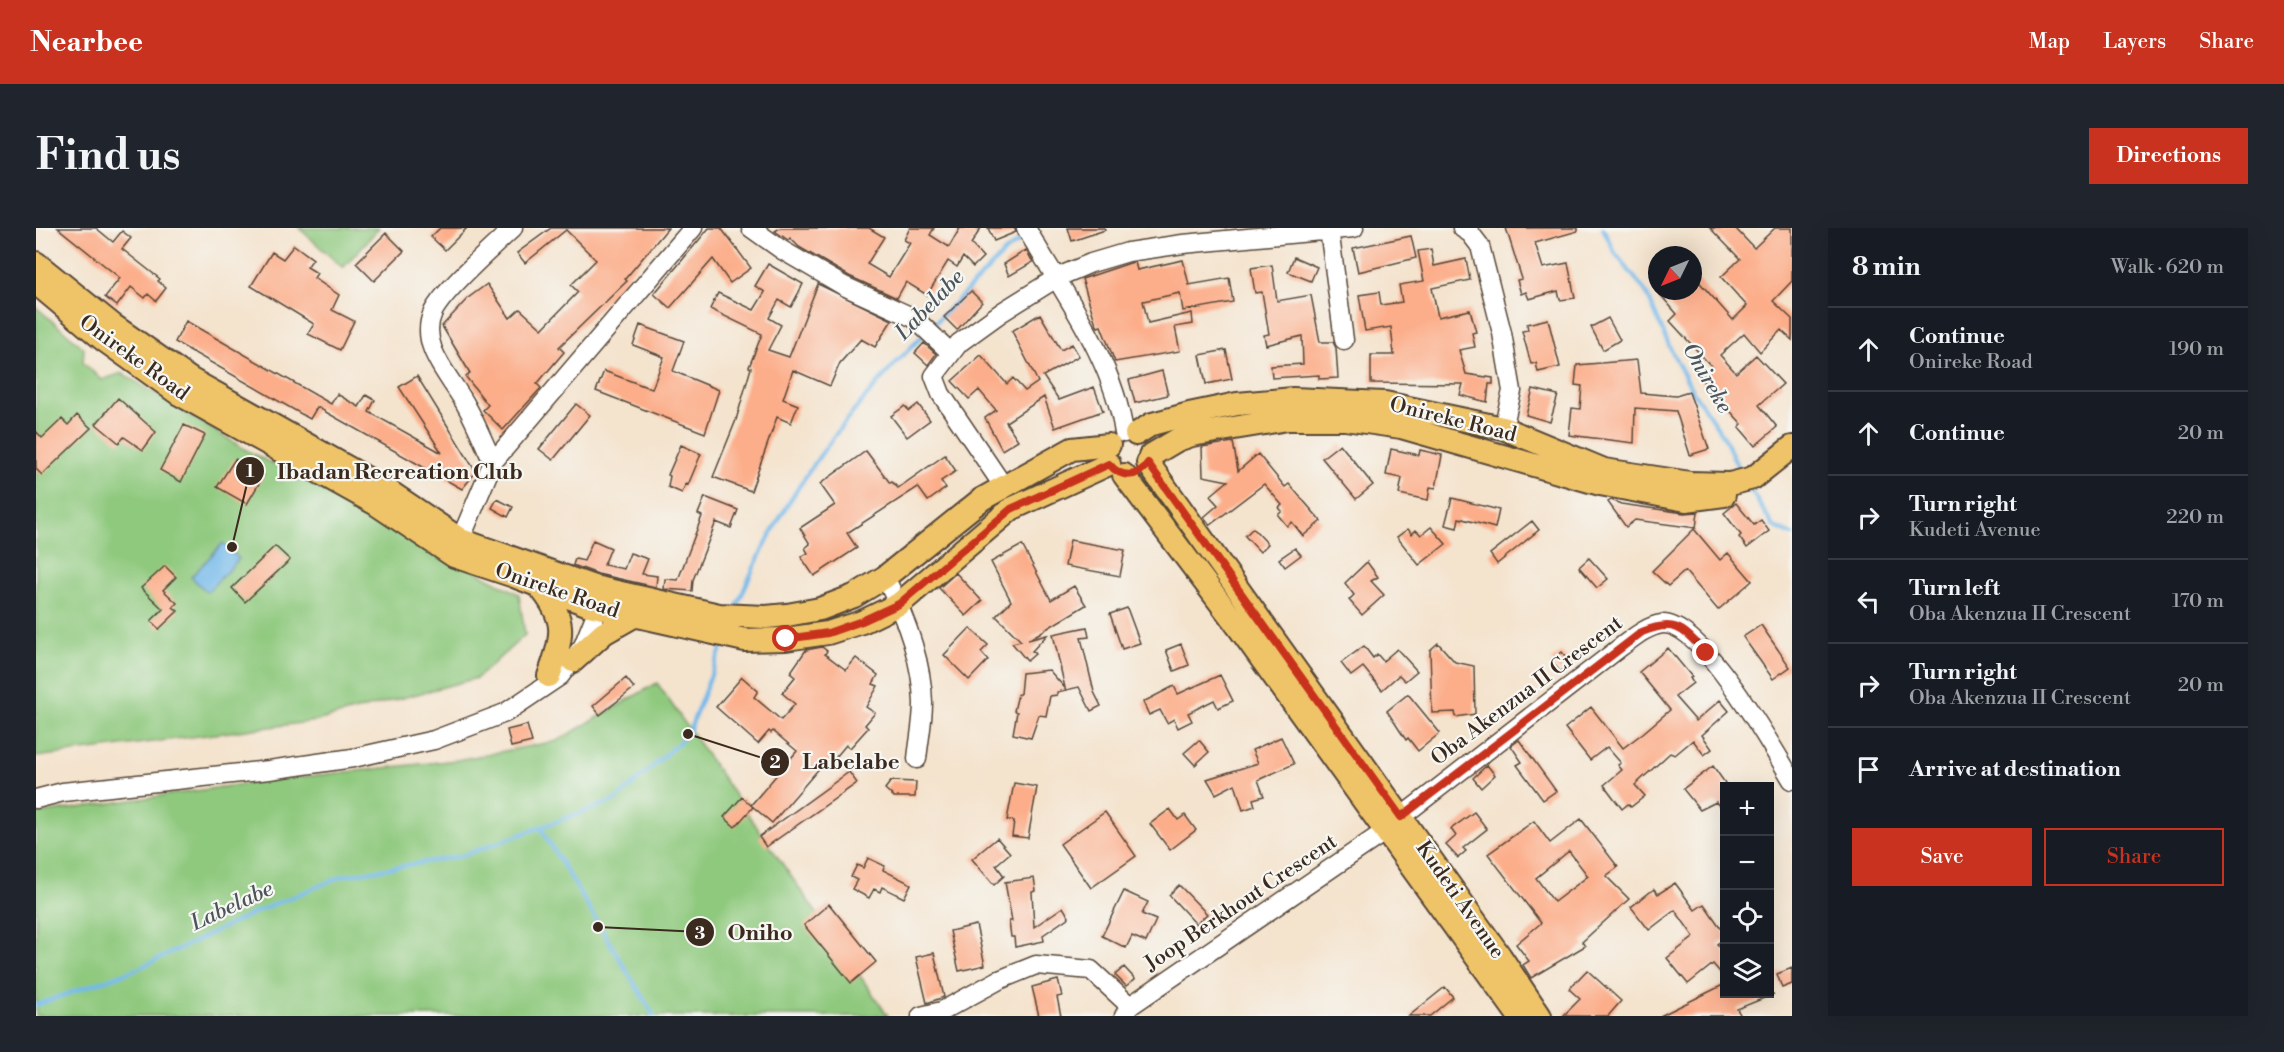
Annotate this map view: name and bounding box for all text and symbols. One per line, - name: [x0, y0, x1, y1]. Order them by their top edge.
- text: Nearbee: [30, 25, 143, 60]
- text: Map: [2029, 29, 2070, 55]
- text: Layers: [2103, 29, 2166, 55]
- text: Share: [2199, 29, 2254, 55]
- button: Directions: [2089, 128, 2248, 184]
- text: Find us: [36, 130, 180, 183]
- north arrow: [1648, 246, 1702, 300]
- text: 8 min: [1852, 251, 1921, 283]
- text: Walk · 620 m: [2111, 255, 2224, 280]
- water label: Labelabe: [889, 264, 970, 347]
- street label: Onireke Road: [74, 309, 194, 407]
- text: Continue: [1909, 323, 2005, 350]
- icon: ahead: [1852, 333, 1885, 366]
- text: 190 m: [2169, 337, 2224, 362]
- water label: Onireke: [1676, 338, 1738, 418]
- text: Onireke Road: [1909, 350, 2033, 375]
- street label: Onireke Road: [1387, 392, 1519, 448]
- icon: ahead: [1852, 417, 1885, 450]
- text: Continue: [1909, 420, 2005, 447]
- text: 20 m: [2178, 421, 2224, 446]
- callout: Ibadan Recreation Club: [235, 451, 535, 491]
- text: Ibadan Recreation Club: [277, 459, 523, 486]
- text: 1: [246, 460, 255, 483]
- text: Turn right: [1909, 491, 2017, 518]
- icon: right: [1852, 501, 1885, 534]
- text: 220 m: [2166, 505, 2224, 530]
- text: Kudeti Avenue: [1909, 518, 2040, 543]
- street label: Onireke Road: [491, 558, 623, 624]
- text: Turn left: [1909, 575, 2000, 602]
- icon: left: [1852, 585, 1885, 618]
- text: 170 m: [2172, 589, 2224, 614]
- text: Oba Akenzua II Crescent: [1909, 602, 2131, 627]
- street label: Oba Akenzua II Crescent: [1426, 610, 1628, 772]
- route start: [772, 625, 798, 651]
- route end: [1692, 639, 1718, 665]
- text: Turn right: [1909, 659, 2017, 686]
- icon: right: [1852, 669, 1885, 702]
- text: 20 m: [2178, 673, 2224, 698]
- text: Oba Akenzua II Crescent: [1909, 686, 2131, 711]
- callout: Labelabe: [760, 742, 912, 782]
- text: Labelabe: [802, 749, 900, 776]
- text: 2: [769, 751, 781, 774]
- icon: arrive: [1852, 753, 1885, 786]
- text: Arrive at destination: [1909, 756, 2121, 783]
- map controls: [1720, 782, 1774, 998]
- button: +: [1720, 782, 1774, 836]
- button: Save: [1852, 828, 2032, 886]
- button: Share: [2044, 828, 2224, 886]
- street label: Joop Berkhout Crescent: [1139, 829, 1343, 978]
- street label: Kudeti Avenue: [1410, 836, 1510, 964]
- button: −: [1720, 836, 1774, 890]
- water label: Labelabe: [186, 875, 278, 937]
- button: locate: [1720, 890, 1774, 944]
- callout: Oniho: [685, 912, 805, 952]
- text: Oniho: [727, 920, 793, 947]
- text: 3: [695, 922, 706, 945]
- button: layers: [1720, 944, 1774, 998]

